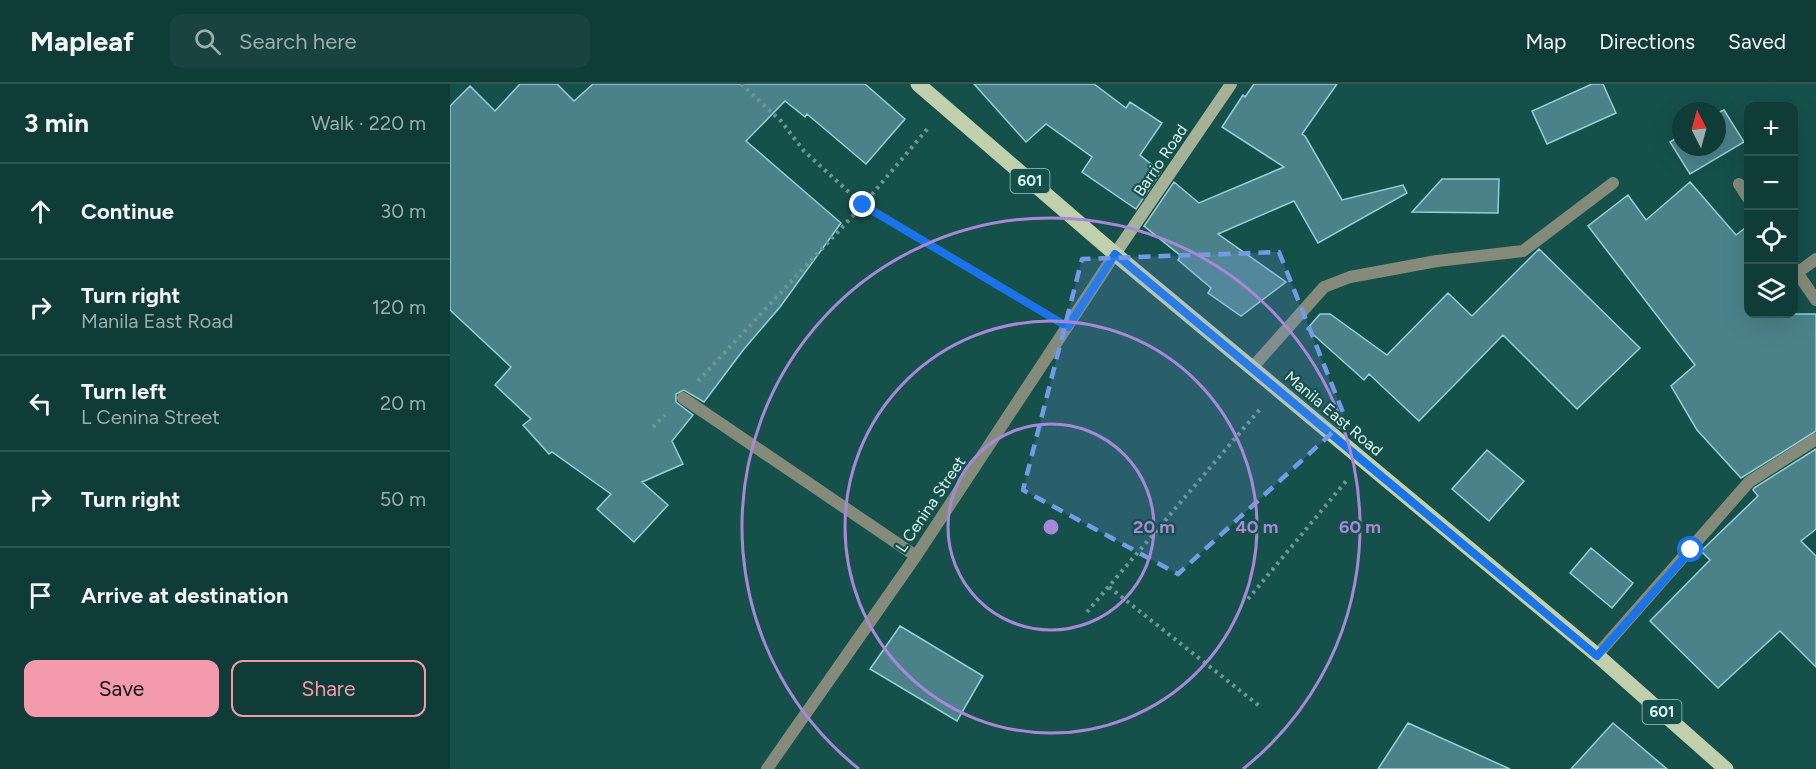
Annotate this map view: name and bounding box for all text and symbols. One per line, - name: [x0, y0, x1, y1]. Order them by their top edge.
- search box: [170, 14, 590, 68]
- text: Mapleaf: [30, 24, 134, 58]
- icon: search: [191, 25, 224, 58]
- text: Search here: [239, 28, 357, 55]
- text: Map: [1525, 29, 1566, 54]
- text: Directions: [1599, 29, 1695, 54]
- text: Saved: [1728, 29, 1786, 54]
- north arrow: [1672, 102, 1726, 156]
- map controls: [1744, 102, 1798, 318]
- button: +: [1744, 102, 1798, 156]
- text: 3 min: [24, 107, 89, 139]
- text: Walk · 220 m: [311, 111, 426, 135]
- street label: Barrio Road: [1129, 121, 1191, 200]
- button: −: [1744, 156, 1798, 210]
- road number: 601: [1010, 169, 1050, 193]
- route end: [849, 191, 875, 217]
- icon: ahead: [24, 195, 57, 228]
- text: Continue: [81, 198, 174, 225]
- text: 30 m: [380, 199, 426, 223]
- button: locate: [1744, 210, 1798, 264]
- button: layers: [1744, 264, 1798, 318]
- text: Turn right: [81, 282, 180, 309]
- icon: right: [24, 291, 57, 324]
- text: 120 m: [372, 295, 426, 319]
- text: Manila East Road: [81, 309, 233, 333]
- street label: Manila East Road: [1281, 367, 1386, 460]
- text: Turn left: [81, 378, 167, 405]
- icon: left: [24, 387, 57, 420]
- text: 20 m: [380, 391, 426, 415]
- text: L Cenina Street: [81, 405, 220, 429]
- street label: L Cenina Street: [891, 453, 969, 556]
- icon: right: [24, 483, 57, 516]
- text: Turn right: [81, 486, 180, 513]
- text: 50 m: [380, 487, 426, 511]
- text: 20 m: [1133, 516, 1175, 538]
- text: 40 m: [1235, 516, 1279, 538]
- text: 60 m: [1339, 516, 1381, 538]
- centre of rings: [1041, 517, 1061, 537]
- route start: [1677, 536, 1703, 562]
- icon: arrive: [24, 579, 57, 612]
- text: Arrive at destination: [81, 582, 289, 609]
- button: Save: [24, 660, 219, 717]
- button: Share: [231, 660, 426, 717]
- road number: 601: [1642, 700, 1682, 724]

